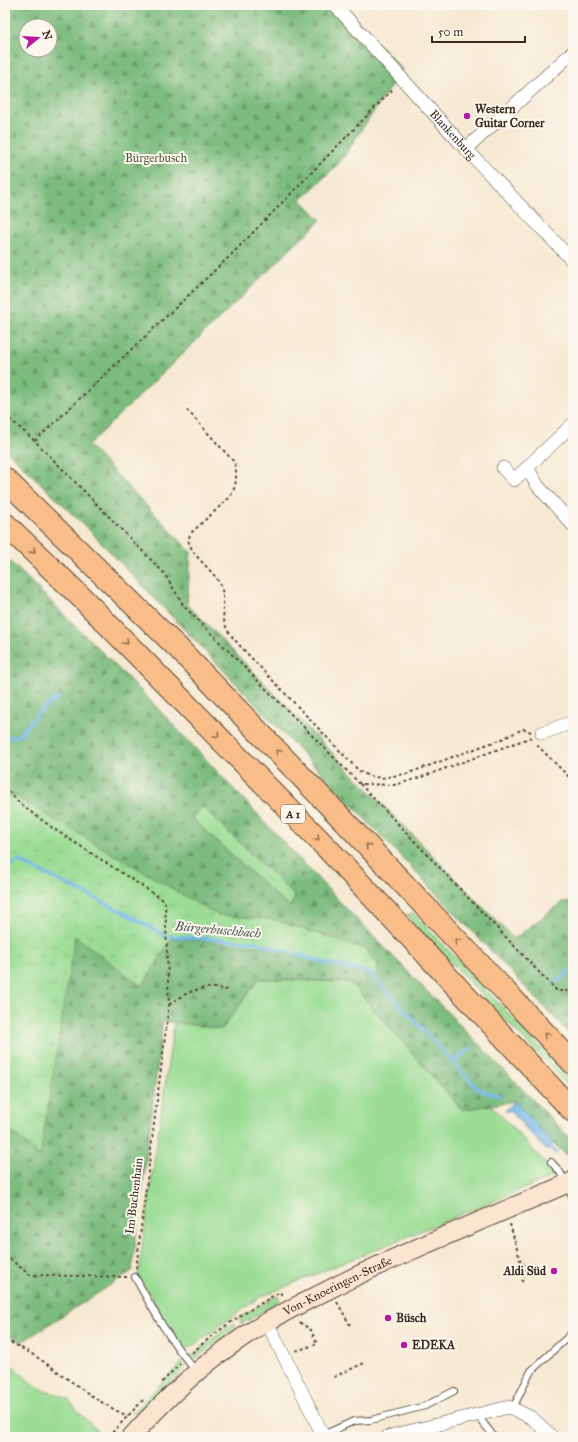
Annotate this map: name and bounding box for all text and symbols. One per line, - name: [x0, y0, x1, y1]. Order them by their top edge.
- north arrow: [18, 18, 58, 58]
- scale bar: [432, 18, 525, 44]
- text: 50 m: [438, 25, 463, 39]
- text: N: [39, 29, 55, 42]
- place label: Western Guitar Corner: [475, 102, 545, 130]
- street label: Blankenburg: [427, 107, 479, 163]
- marker: Western Guitar Corner: [462, 111, 472, 121]
- park label: Bürgerbusch: [125, 151, 187, 166]
- one-way arrow: [28, 546, 36, 554]
- one-way arrow: [121, 637, 129, 645]
- one-way arrow: [212, 730, 220, 738]
- one-way arrow: [275, 749, 283, 757]
- road number: A 1: [281, 805, 305, 823]
- one-way arrow: [312, 833, 320, 841]
- one-way arrow: [365, 843, 373, 851]
- water label: Bürgerbuschbach: [173, 918, 262, 942]
- one-way arrow: [454, 938, 461, 946]
- one-way arrow: [543, 1032, 551, 1040]
- street label: Im Buchenhain: [122, 1157, 146, 1235]
- street label: Von-Knoeringen-Straße: [280, 1253, 394, 1319]
- place label: Aldi Süd: [502, 1264, 547, 1278]
- marker: Aldi Süd: [549, 1266, 559, 1276]
- place label: Büsch: [396, 1311, 427, 1325]
- marker: Büsch: [383, 1313, 393, 1323]
- place label: EDEKA: [412, 1338, 456, 1352]
- marker: EDEKA: [399, 1340, 409, 1350]

